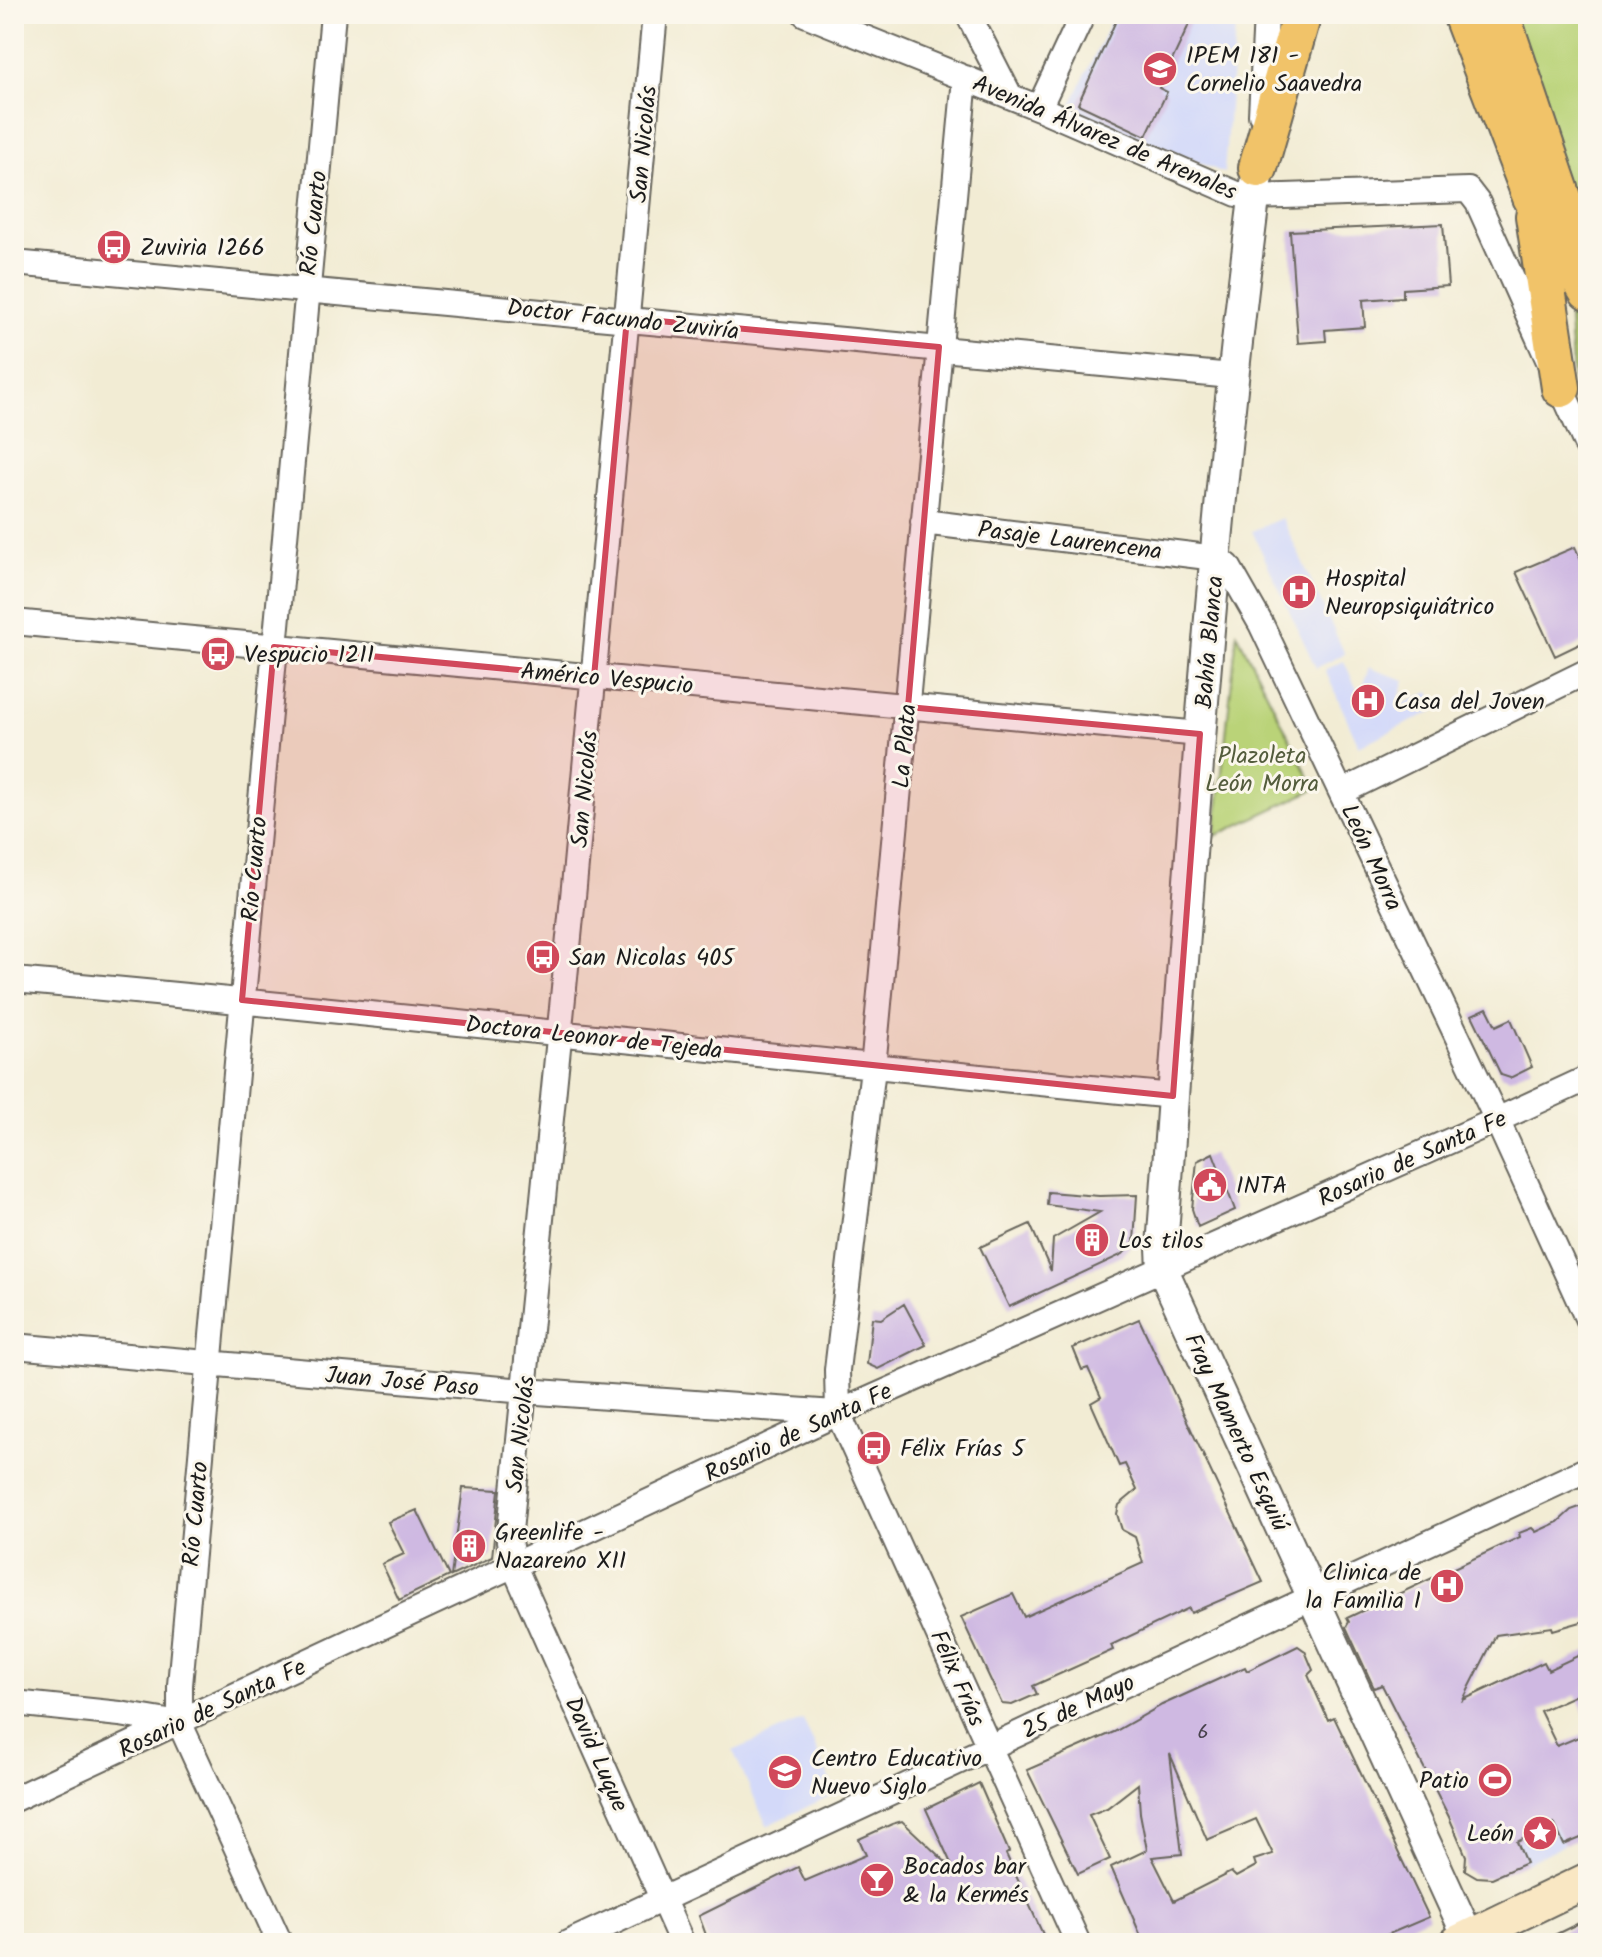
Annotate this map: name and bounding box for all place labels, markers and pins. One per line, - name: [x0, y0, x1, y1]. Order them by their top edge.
- place label: IPEM 181 - Cornelio Saavedra: [1186, 37, 1362, 104]
- school or university icon: IPEM 181 - Cornelio Saavedra: [1141, 50, 1179, 88]
- bus stop icon: Zuviria 1266: [95, 228, 133, 266]
- place label: Zuviria 1266: [140, 229, 265, 268]
- place label: Hospital Neuropsiquiátrico: [1325, 560, 1494, 627]
- hospital icon: Hospital Neuropsiquiátrico: [1280, 573, 1318, 611]
- bus stop icon: Vespucio 1211: [199, 635, 237, 673]
- place label: Vespucio 1211: [244, 636, 374, 675]
- hospital icon: Casa del Joven: [1349, 682, 1387, 720]
- place label: Casa del Joven: [1394, 683, 1545, 722]
- bus stop icon: San Nicolas 405: [524, 938, 562, 976]
- place label: San Nicolas 405: [569, 939, 736, 978]
- public building icon: INTA: [1191, 1166, 1229, 1204]
- place label: INTA: [1236, 1167, 1287, 1206]
- building icon: Los tilos: [1073, 1221, 1111, 1259]
- place label: Los tilos: [1118, 1222, 1204, 1261]
- bus stop icon: Félix Frías 5: [855, 1429, 893, 1467]
- place label: Félix Frías 5: [900, 1430, 1027, 1469]
- place label: Greenlife - Nazareno XII: [495, 1514, 626, 1581]
- building icon: Greenlife - Nazareno XII: [450, 1527, 488, 1565]
- place label: Clinica de la Familia I: [1306, 1554, 1421, 1621]
- hospital icon: Clinica de la Familia I: [1428, 1567, 1466, 1605]
- place label: Centro Educativo Nuevo Siglo: [811, 1740, 982, 1807]
- school or university icon: Centro Educativo Nuevo Siglo: [766, 1753, 804, 1791]
- sports icon: Patio: [1476, 1761, 1514, 1799]
- place label: Patio: [1419, 1762, 1469, 1801]
- place icon: León: [1521, 1814, 1559, 1852]
- place label: León: [1466, 1815, 1514, 1854]
- place label: Bocados bar & la Kermés: [903, 1848, 1029, 1915]
- bar icon: Bocados bar & la Kermés: [858, 1861, 896, 1899]

